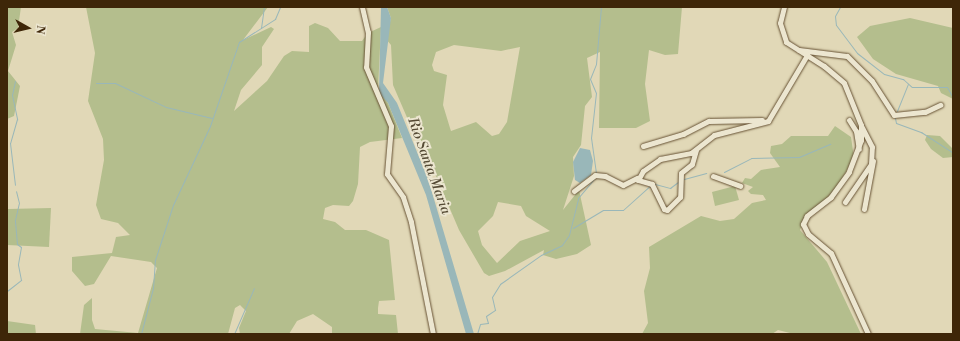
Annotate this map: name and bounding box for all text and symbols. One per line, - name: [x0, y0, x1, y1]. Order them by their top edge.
- north arrow: [8, 8, 48, 48]
- text: N: [32, 24, 47, 35]
- water label: Rio Santa Maria: [404, 115, 454, 217]

